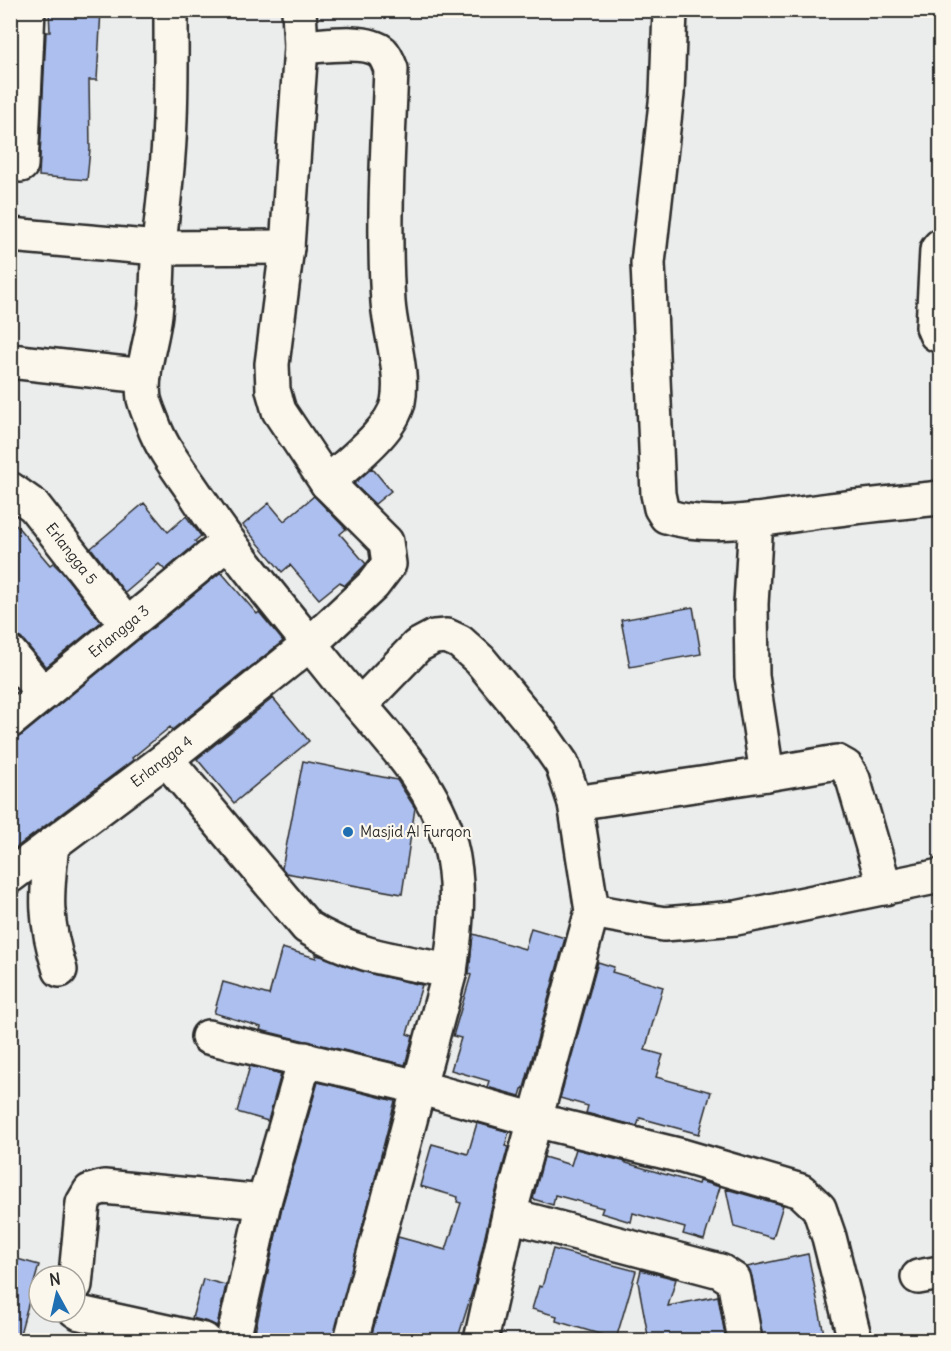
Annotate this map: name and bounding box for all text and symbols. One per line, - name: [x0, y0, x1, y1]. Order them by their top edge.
- street label: Erlangga 5: [42, 519, 102, 588]
- street label: Erlangga 3: [84, 601, 153, 662]
- street label: Erlangga 4: [127, 731, 197, 791]
- place label: Masjid Al Furqon: [360, 822, 471, 841]
- marker: Masjid Al Furqon: [341, 825, 355, 839]
- north arrow: [27, 1264, 87, 1324]
- text: N: [48, 1268, 62, 1290]

